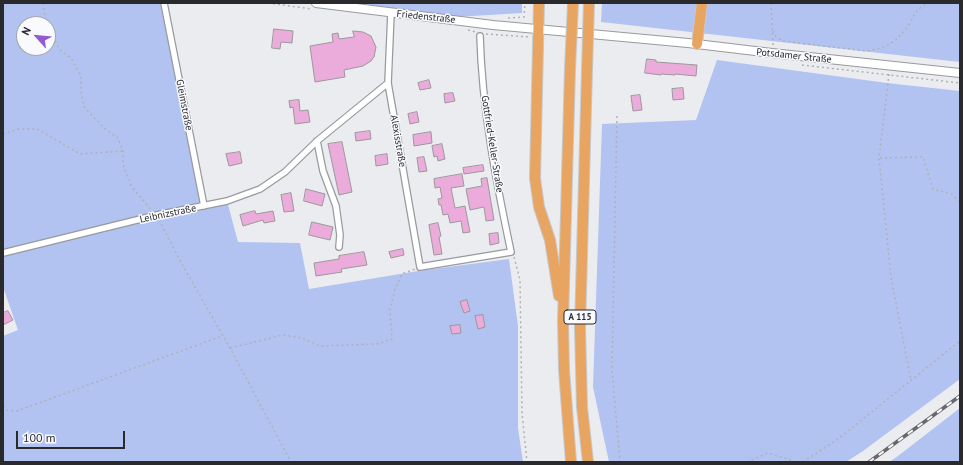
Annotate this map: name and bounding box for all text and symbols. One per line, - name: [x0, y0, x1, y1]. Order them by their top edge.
- street label: Friedenstraße: [396, 8, 456, 26]
- north arrow: [16, 16, 56, 56]
- text: N: [18, 25, 34, 37]
- street label: Potsdamer Straße: [756, 46, 832, 66]
- street label: Gleimstraße: [173, 78, 195, 132]
- street label: Gottfried-Keller-Straße: [478, 95, 506, 193]
- street label: Alexisstraße: [388, 114, 408, 168]
- street label: Leibnizstraße: [139, 202, 197, 226]
- road number: A 115: [564, 310, 596, 324]
- scale bar: [18, 423, 127, 449]
- text: 100 m: [23, 430, 56, 445]

